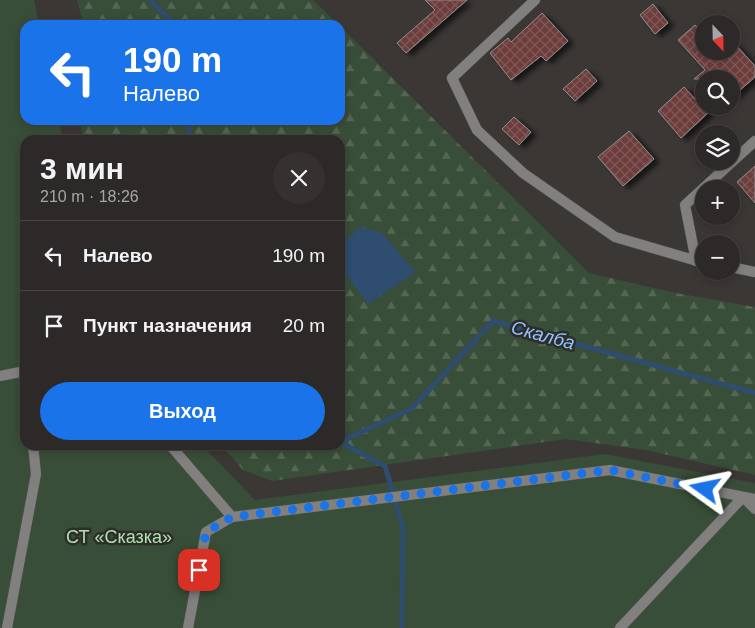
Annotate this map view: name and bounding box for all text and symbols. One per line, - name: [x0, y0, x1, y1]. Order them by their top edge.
- north arrow: [695, 15, 740, 60]
- map controls: [695, 15, 740, 280]
- icon: left: [40, 40, 105, 105]
- text: 190 m: [123, 40, 222, 79]
- button: search: [695, 70, 740, 115]
- text: Налево: [123, 81, 200, 106]
- button: layers: [695, 125, 740, 170]
- text: 3 мин: [40, 152, 124, 185]
- button: close: [273, 152, 325, 204]
- button: +: [695, 180, 740, 225]
- text: 210 m · 18:26: [40, 188, 139, 205]
- button: −: [695, 235, 740, 280]
- icon: left: [40, 242, 68, 270]
- text: Налево: [83, 245, 153, 266]
- text: 190 m: [272, 245, 325, 266]
- icon: arrive: [40, 312, 68, 340]
- text: Пункт назначения: [83, 315, 252, 336]
- text: 20 m: [283, 315, 325, 336]
- water label: Скалба: [509, 316, 577, 354]
- button: Выход: [40, 382, 325, 440]
- position arrow: [678, 462, 730, 514]
- park label: СТ «Сказка»: [66, 527, 172, 547]
- pin: [178, 549, 220, 591]
- icon: arrive: [185, 556, 213, 584]

